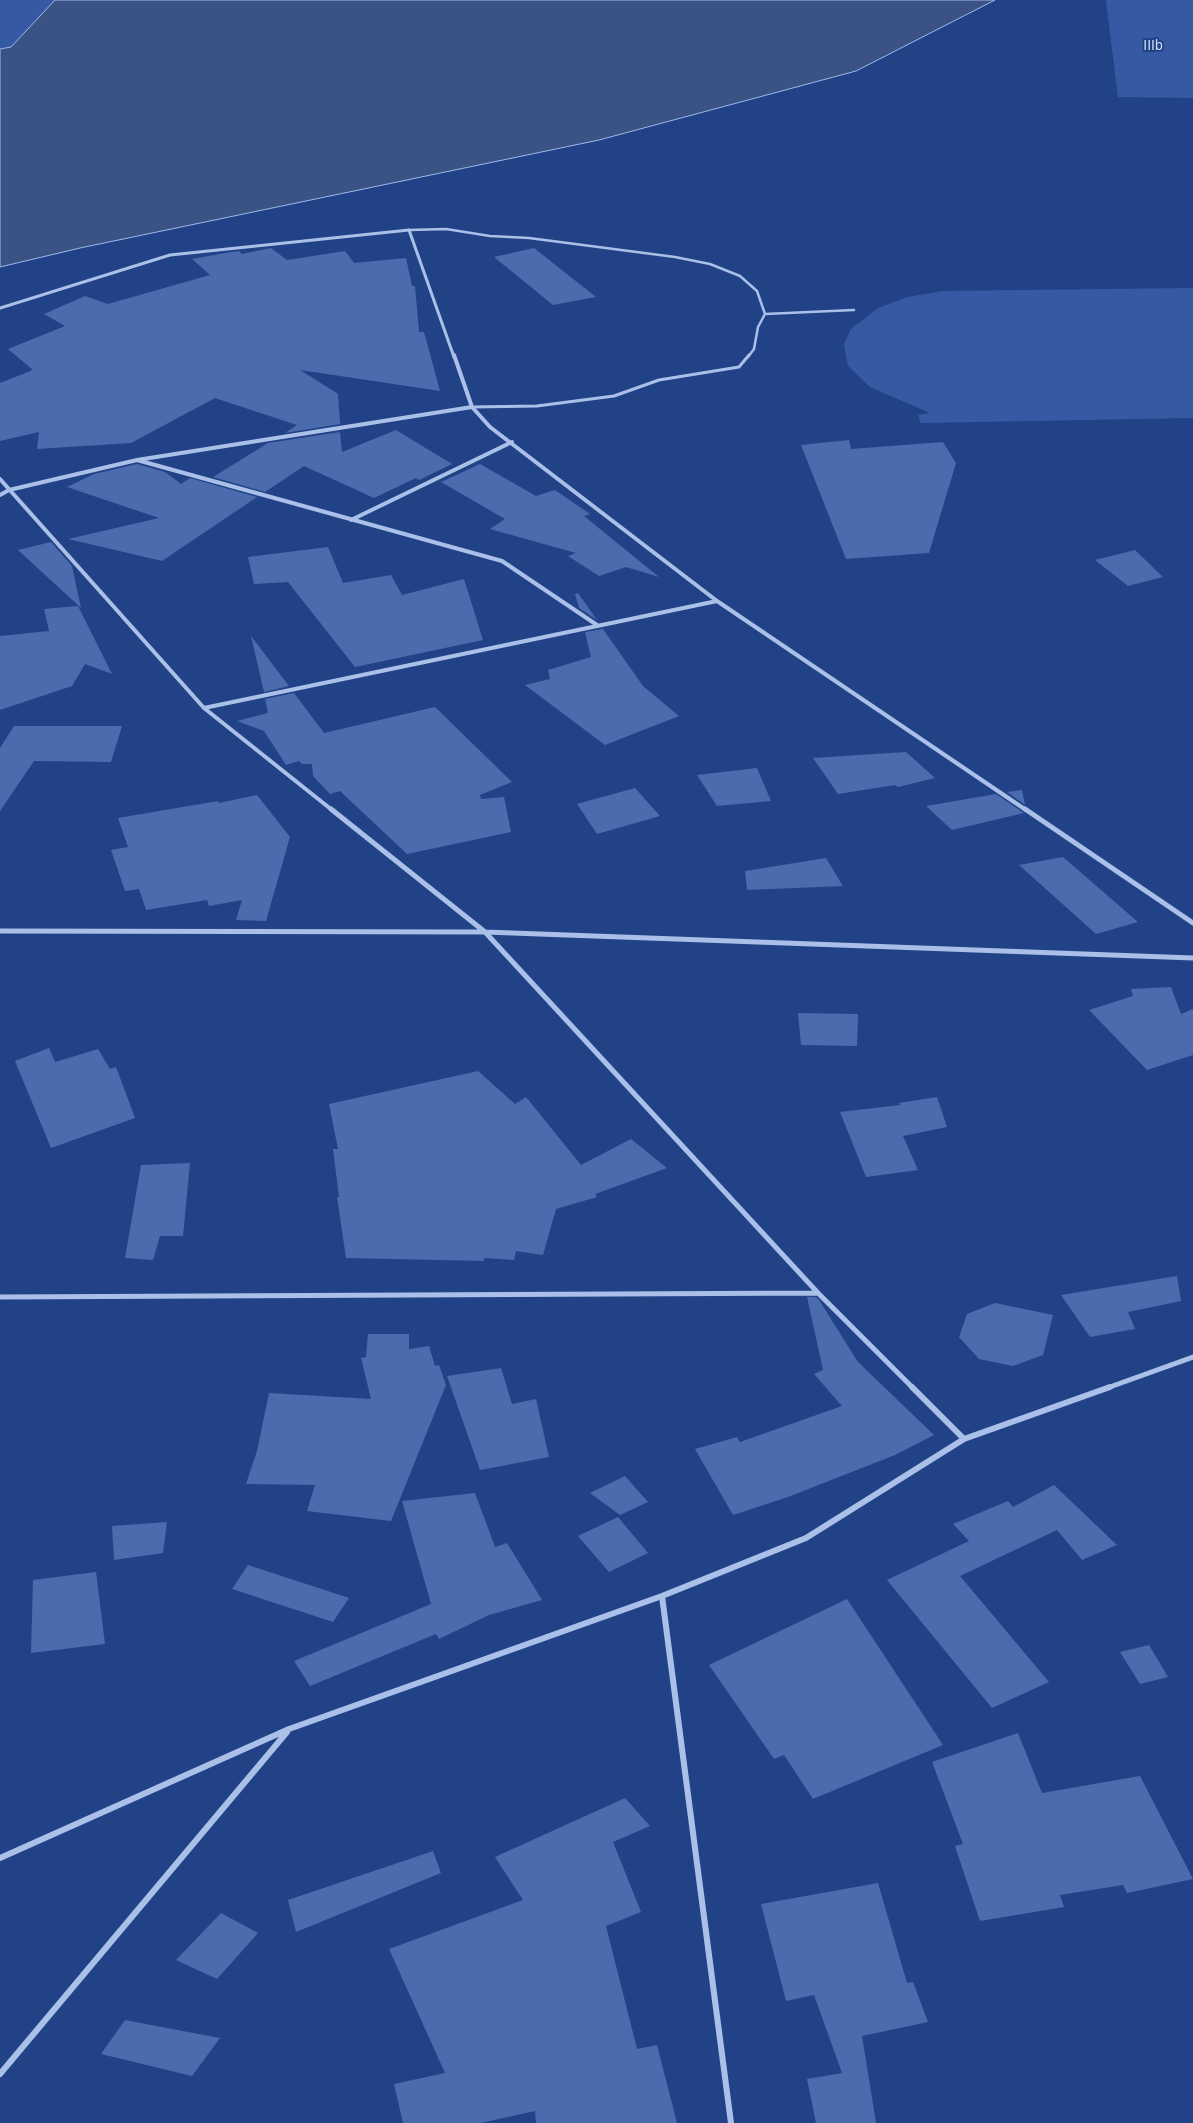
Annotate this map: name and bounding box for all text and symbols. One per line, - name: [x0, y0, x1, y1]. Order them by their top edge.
- park label: IIIb: [1143, 38, 1163, 54]

